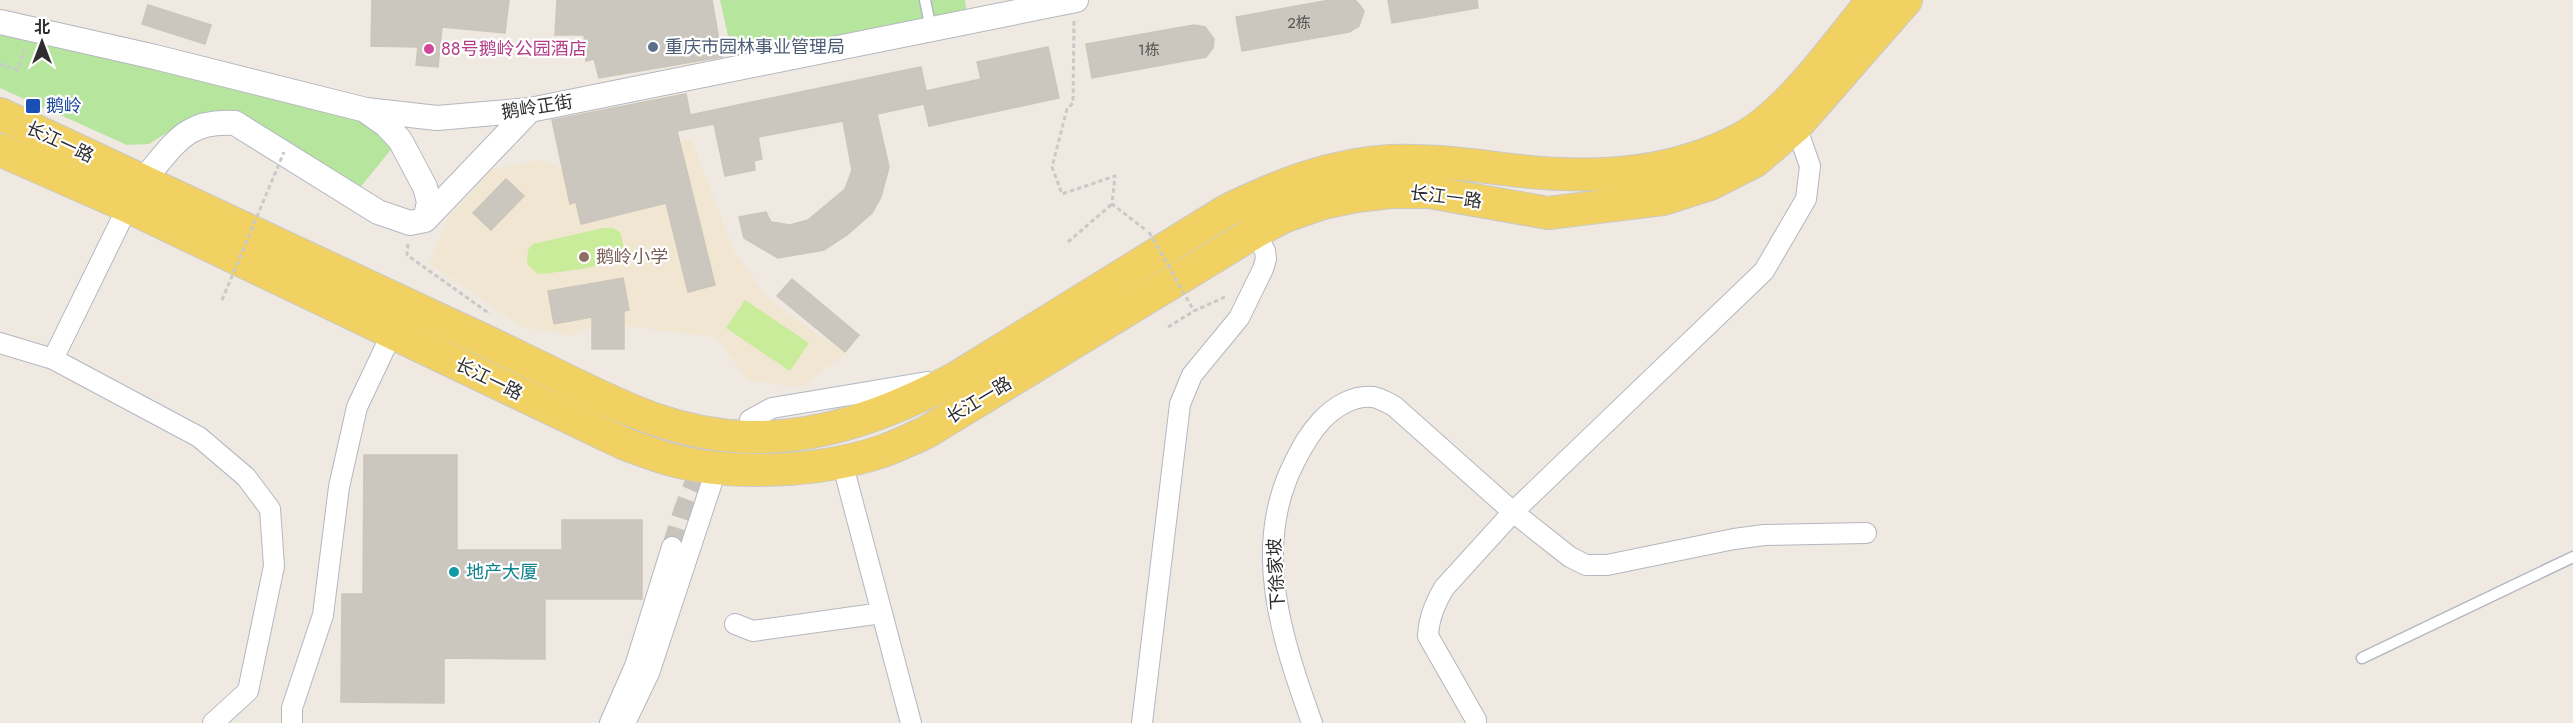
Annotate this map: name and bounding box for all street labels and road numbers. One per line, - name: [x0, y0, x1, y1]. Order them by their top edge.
- street label: 鹅岭正街: [499, 89, 575, 125]
- street label: 长江一路: [22, 115, 98, 169]
- street label: 长江一路: [1409, 180, 1483, 214]
- street label: 长江一路: [451, 352, 527, 406]
- street label: 长江一路: [941, 370, 1017, 430]
- street label: 下徐家坡: [1261, 537, 1291, 611]

